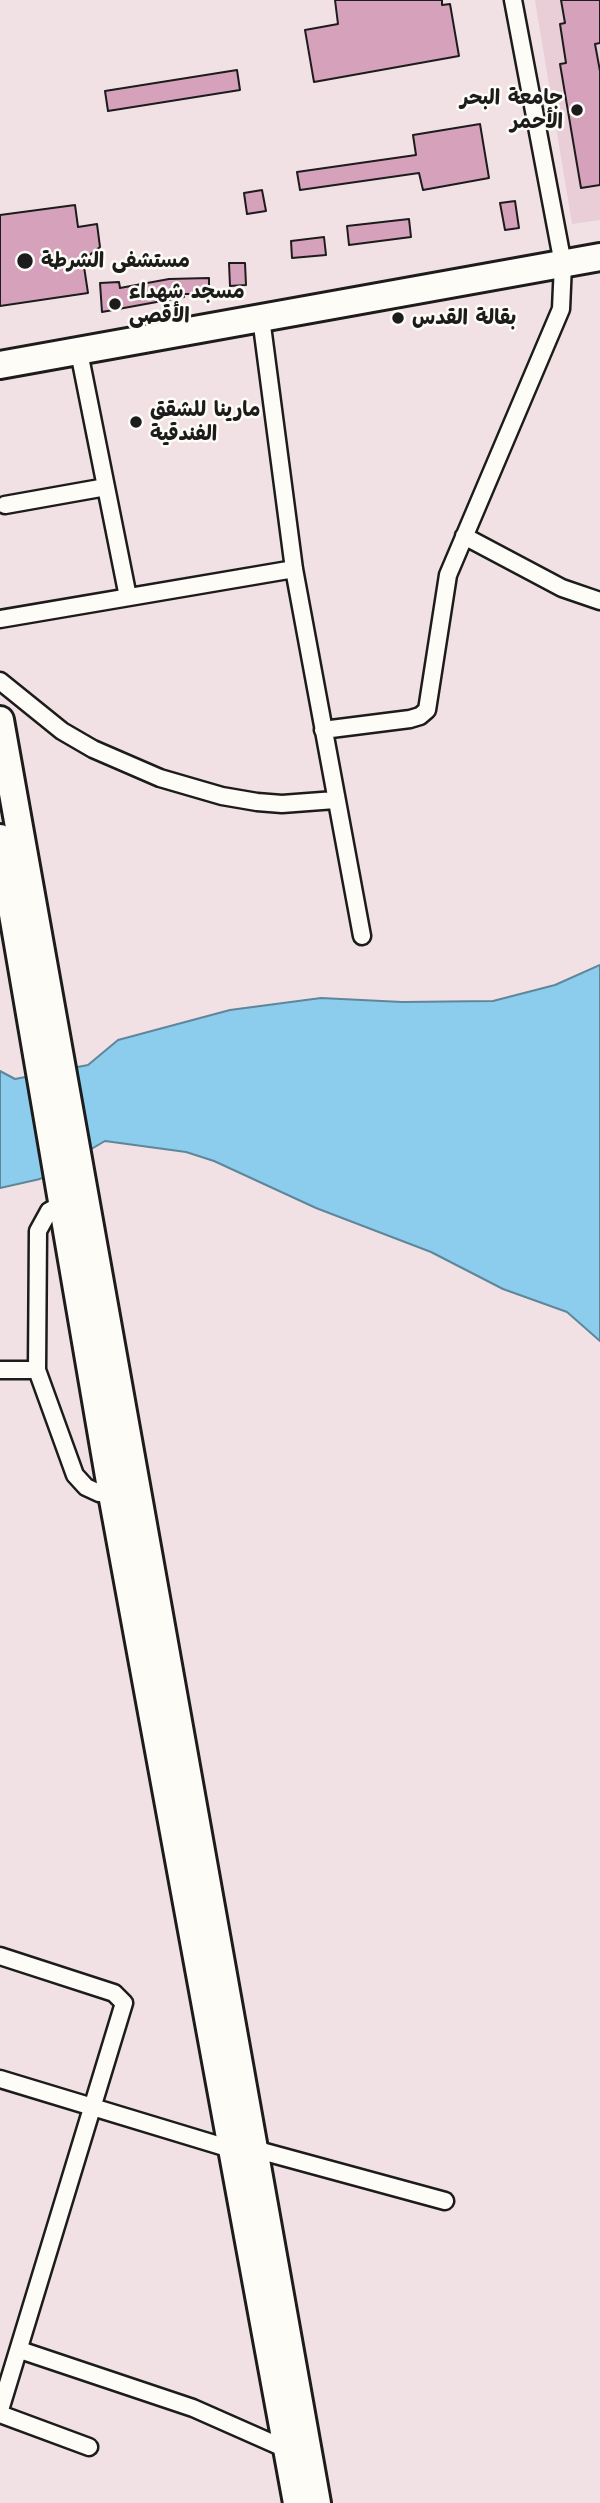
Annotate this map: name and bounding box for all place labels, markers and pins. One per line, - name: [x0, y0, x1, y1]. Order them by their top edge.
- place label: جامعة البحر الأحمر: [460, 85, 563, 135]
- marker: جامعة البحر الأحمر: [569, 102, 585, 118]
- place label: مستشفى الشرطة: [41, 248, 190, 274]
- marker: مستشفى الشرطة: [15, 251, 35, 271]
- place label: مسجد شهداء الأقصى: [129, 279, 245, 329]
- marker: مسجد شهداء الأقصى: [107, 296, 123, 312]
- place label: بقالة القدس: [412, 305, 516, 331]
- marker: بقالة القدس: [390, 310, 406, 326]
- place label: مارينا للشقق الفندقية: [150, 397, 260, 447]
- marker: مارينا للشقق الفندقية: [128, 414, 144, 430]

